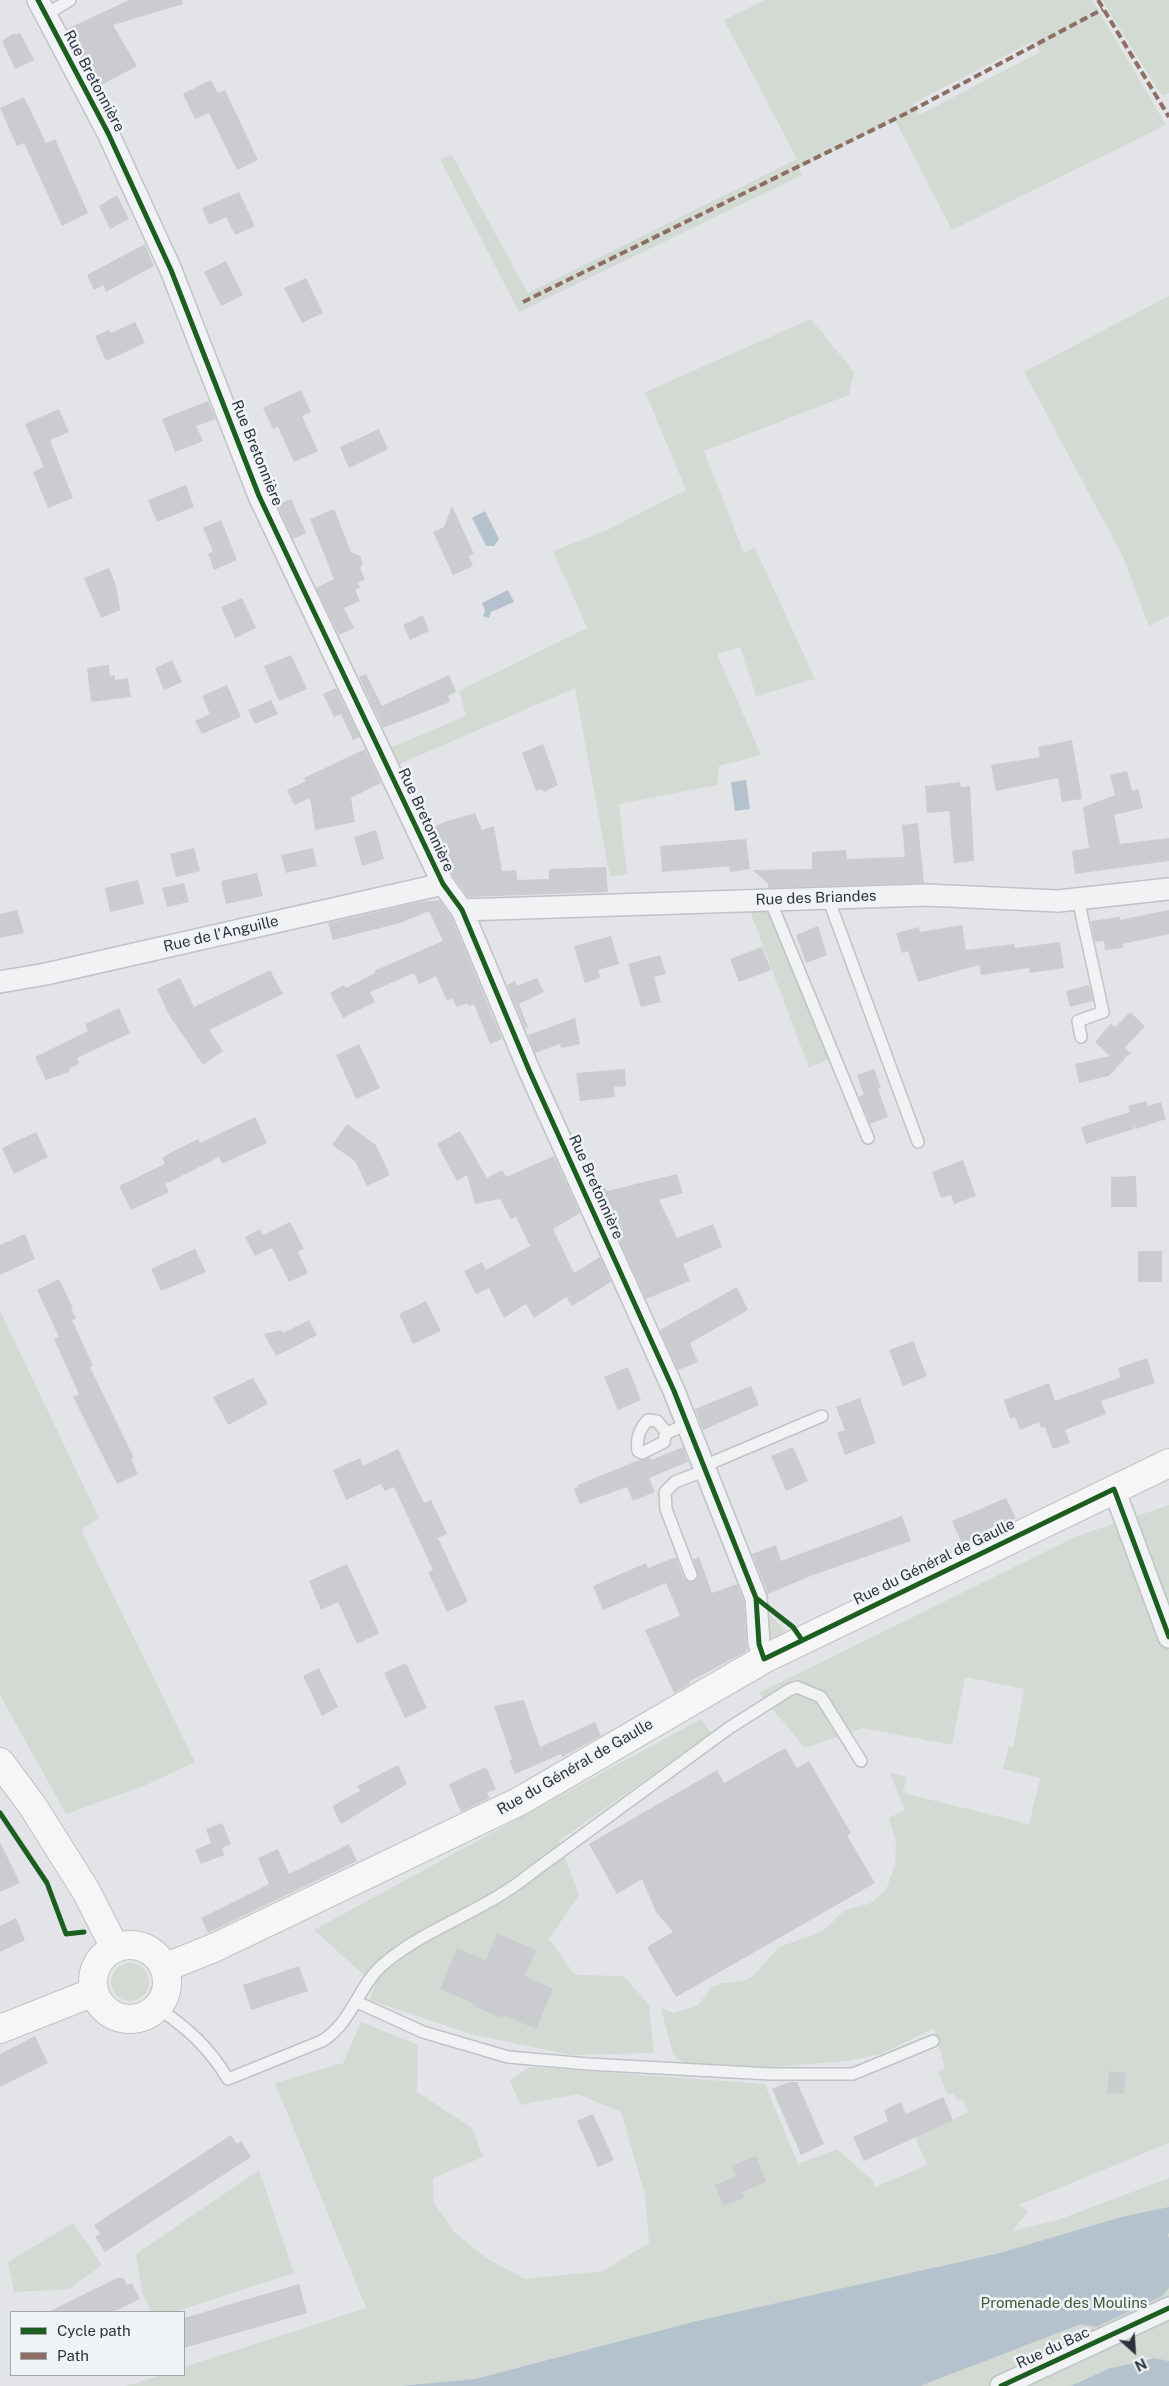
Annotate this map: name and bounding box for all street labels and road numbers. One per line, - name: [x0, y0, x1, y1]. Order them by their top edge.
- street label: Rue Bretonnière: [60, 27, 128, 135]
- street label: Rue Bretonnière: [228, 397, 286, 509]
- street label: Rue Bretonnière: [394, 765, 458, 875]
- street label: Rue des Briandes: [755, 887, 877, 909]
- street label: Rue de l'Anguille: [162, 912, 280, 956]
- street label: Rue Bretonnière: [565, 1132, 627, 1242]
- street label: Rue du Général de Gaulle: [850, 1515, 1018, 1609]
- street label: Rue du Général de Gaulle: [494, 1715, 656, 1819]
- street label: Rue du Bac: [1014, 2323, 1092, 2373]

